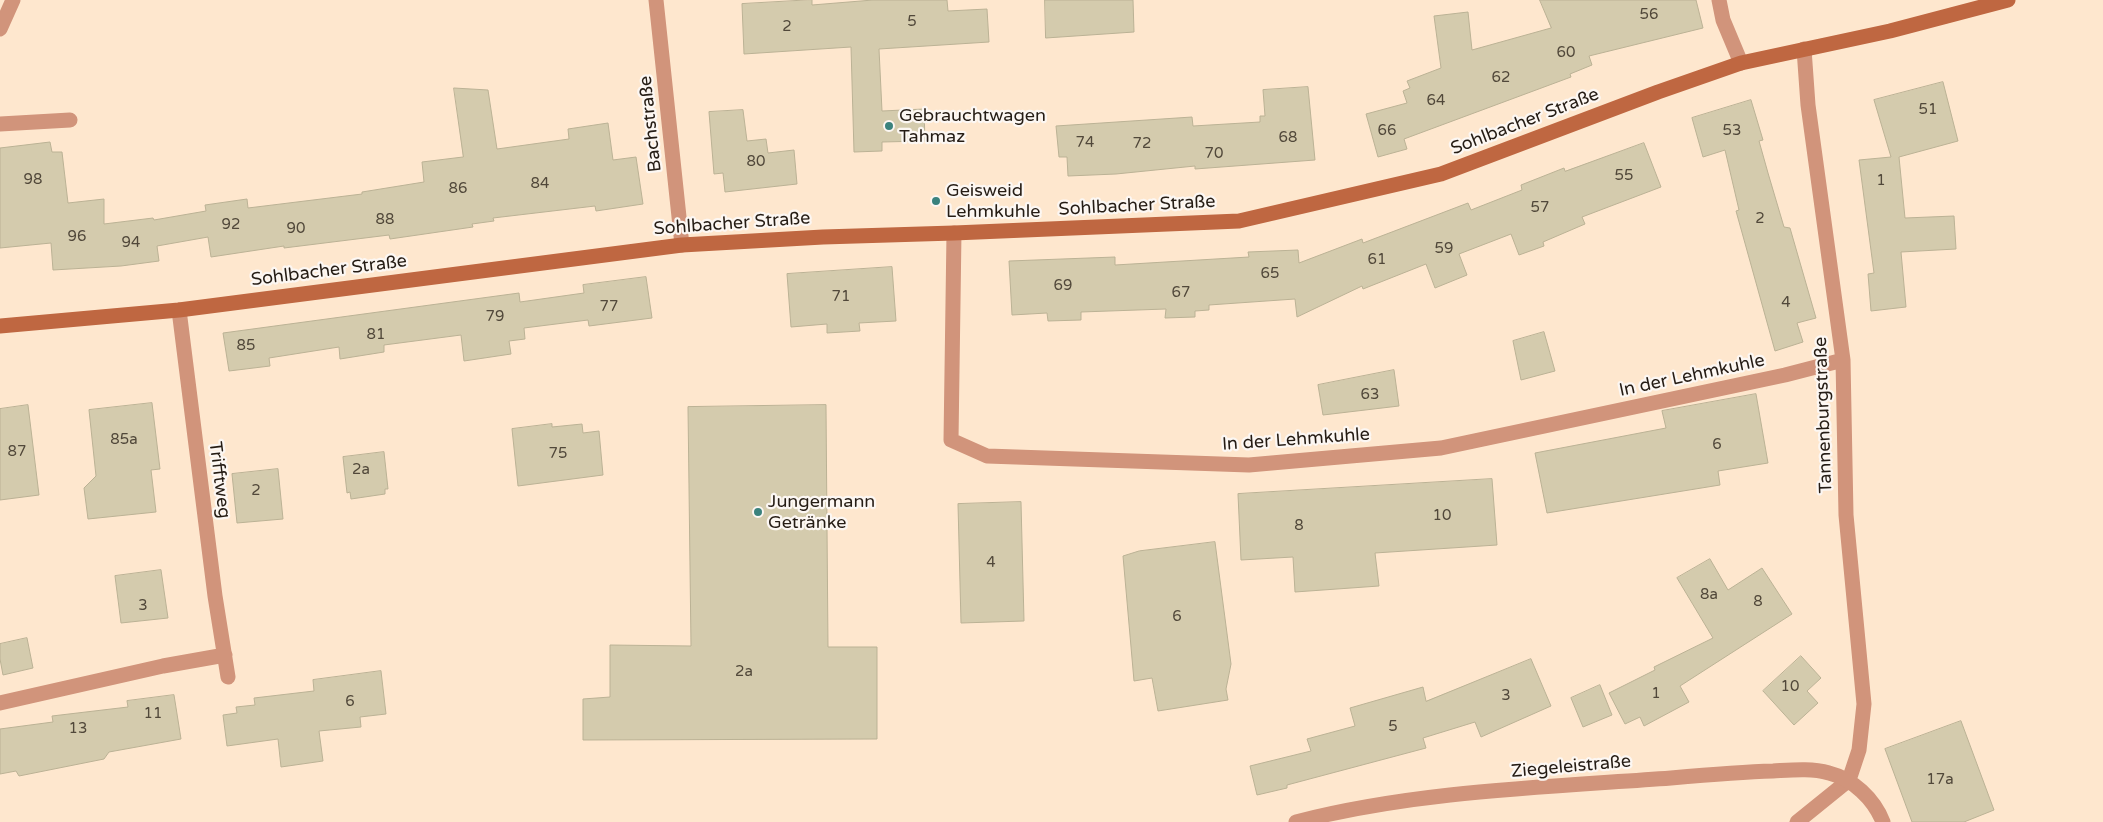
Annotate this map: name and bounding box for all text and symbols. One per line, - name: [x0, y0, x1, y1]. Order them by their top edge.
- house number: 56: [1640, 6, 1658, 24]
- house number: 5: [907, 13, 917, 31]
- house number: 2: [782, 18, 792, 36]
- house number: 60: [1557, 44, 1575, 62]
- house number: 62: [1492, 69, 1510, 87]
- street label: Bachstraße: [635, 75, 667, 173]
- street label: Sohlbacher Straße: [1448, 84, 1602, 160]
- house number: 64: [1427, 92, 1445, 110]
- house number: 51: [1919, 101, 1937, 119]
- place label: Gebrauchtwagen Tahmaz: [899, 105, 1046, 148]
- marker: Gebrauchtwagen Tahmaz: [883, 120, 895, 132]
- house number: 66: [1378, 122, 1396, 140]
- house number: 53: [1723, 122, 1741, 140]
- house number: 68: [1279, 129, 1297, 147]
- house number: 74: [1076, 134, 1094, 152]
- house number: 72: [1133, 135, 1151, 153]
- house number: 70: [1205, 145, 1223, 163]
- house number: 80: [747, 153, 765, 171]
- house number: 55: [1615, 167, 1633, 185]
- house number: 98: [24, 171, 42, 189]
- house number: 1: [1876, 172, 1886, 190]
- house number: 84: [531, 175, 549, 193]
- house number: 86: [449, 180, 467, 198]
- place label: Geisweid Lehmkuhle: [946, 180, 1040, 222]
- street label: Sohlbacher Straße: [1058, 191, 1216, 221]
- marker: Geisweid Lehmkuhle: [930, 195, 942, 207]
- house number: 57: [1531, 199, 1549, 217]
- street label: Sohlbacher Straße: [653, 208, 811, 240]
- house number: 2: [1755, 210, 1765, 228]
- house number: 88: [376, 211, 394, 229]
- house number: 92: [222, 216, 240, 234]
- house number: 90: [287, 220, 305, 238]
- house number: 96: [68, 228, 86, 246]
- house number: 94: [122, 234, 140, 252]
- house number: 59: [1435, 240, 1453, 258]
- street label: Sohlbacher Straße: [250, 251, 408, 291]
- house number: 61: [1368, 251, 1386, 269]
- house number: 65: [1261, 265, 1279, 283]
- house number: 69: [1054, 277, 1072, 295]
- house number: 67: [1172, 284, 1190, 302]
- house number: 71: [832, 288, 850, 306]
- house number: 4: [1781, 294, 1791, 312]
- house number: 77: [600, 298, 618, 316]
- house number: 79: [486, 308, 504, 326]
- house number: 81: [367, 326, 385, 344]
- street label: Tannenburgstraße: [1810, 336, 1838, 494]
- house number: 85: [237, 337, 255, 355]
- street label: In der Lehmkuhle: [1617, 350, 1767, 402]
- house number: 63: [1361, 386, 1379, 404]
- street label: In der Lehmkuhle: [1221, 424, 1371, 456]
- house number: 85a: [110, 431, 138, 449]
- house number: 6: [1712, 436, 1722, 454]
- street label: Trifftweg: [204, 440, 234, 520]
- house number: 87: [8, 443, 26, 461]
- house number: 75: [549, 445, 567, 463]
- house number: 2a: [352, 461, 370, 479]
- house number: 2: [251, 482, 261, 500]
- place label: Jungermann Getränke: [768, 491, 875, 534]
- marker: Jungermann Getränke: [752, 506, 764, 518]
- house number: 10: [1433, 507, 1451, 525]
- house number: 8: [1294, 517, 1304, 535]
- house number: 4: [986, 554, 996, 572]
- house number: 8a: [1700, 586, 1718, 604]
- house number: 8: [1753, 593, 1763, 611]
- house number: 3: [138, 597, 148, 615]
- house number: 6: [1172, 608, 1182, 626]
- house number: 2a: [735, 663, 753, 681]
- house number: 10: [1781, 678, 1799, 696]
- house number: 1: [1651, 685, 1661, 703]
- house number: 3: [1501, 687, 1511, 705]
- house number: 6: [345, 693, 355, 711]
- house number: 11: [144, 705, 162, 723]
- house number: 5: [1388, 718, 1398, 736]
- house number: 13: [69, 720, 87, 738]
- street label: Ziegeleistraße: [1510, 751, 1632, 783]
- house number: 17a: [1926, 771, 1954, 789]

